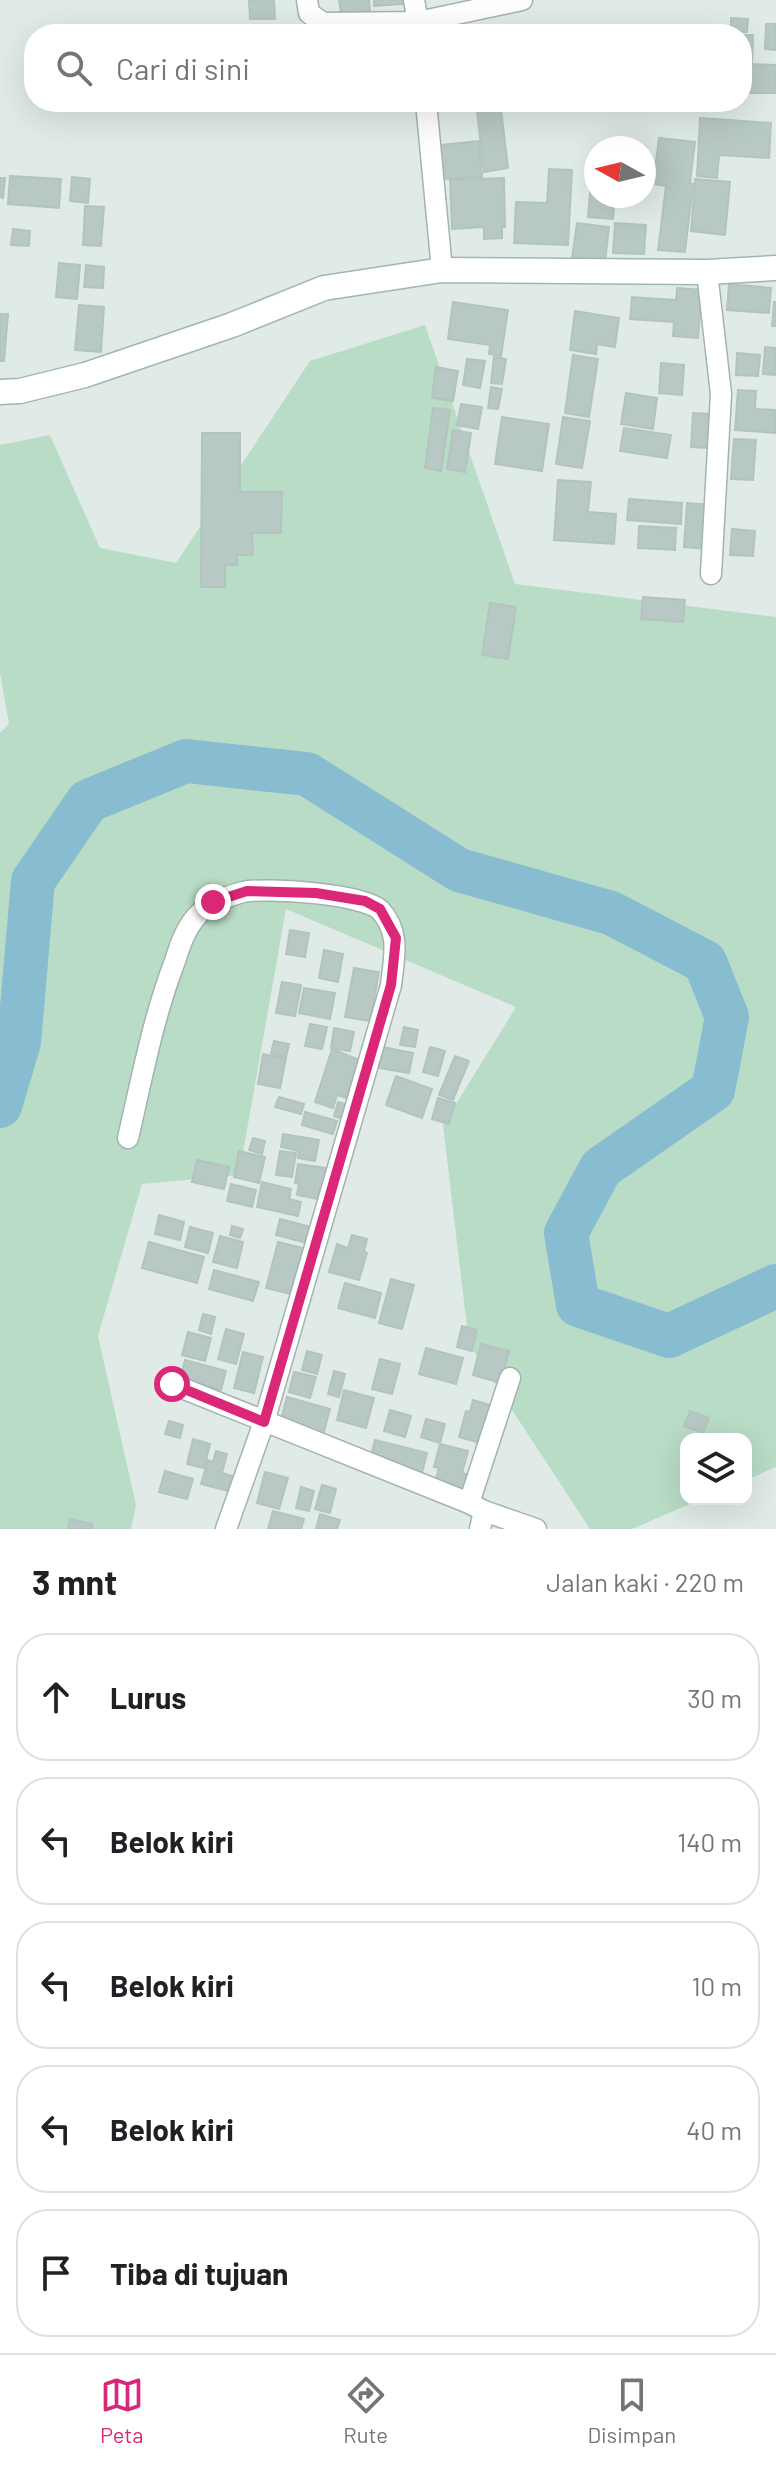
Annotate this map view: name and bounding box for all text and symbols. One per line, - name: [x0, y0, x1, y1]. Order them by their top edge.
- search box: [24, 24, 752, 112]
- icon: search: [52, 46, 96, 90]
- text: Cari di sini: [116, 50, 250, 86]
- north arrow: [584, 136, 656, 208]
- route end: [195, 884, 231, 920]
- route start: [154, 1366, 190, 1402]
- map controls: [680, 1433, 752, 1505]
- button: layers: [680, 1433, 752, 1505]
- text: 3 mnt: [32, 1561, 117, 1602]
- text: Jalan kaki · 220 m: [546, 1566, 744, 1597]
- icon: ahead: [34, 1675, 78, 1719]
- text: Lurus: [110, 1679, 186, 1715]
- text: 30 m: [687, 1682, 742, 1713]
- icon: left: [34, 1819, 78, 1863]
- text: Belok kiri: [110, 1823, 234, 1859]
- text: 140 m: [677, 1826, 742, 1857]
- icon: left: [34, 1963, 78, 2007]
- text: Belok kiri: [110, 1967, 234, 2003]
- text: 10 m: [692, 1970, 742, 2001]
- icon: left: [34, 2107, 78, 2151]
- text: Belok kiri: [110, 2111, 234, 2147]
- text: 40 m: [686, 2114, 742, 2145]
- icon: arrive: [34, 2251, 78, 2295]
- text: Tiba di tujuan: [110, 2255, 288, 2291]
- tab: Peta: [100, 2373, 144, 2447]
- tab: Rute: [343, 2373, 388, 2447]
- tab: Disimpan: [587, 2373, 676, 2447]

